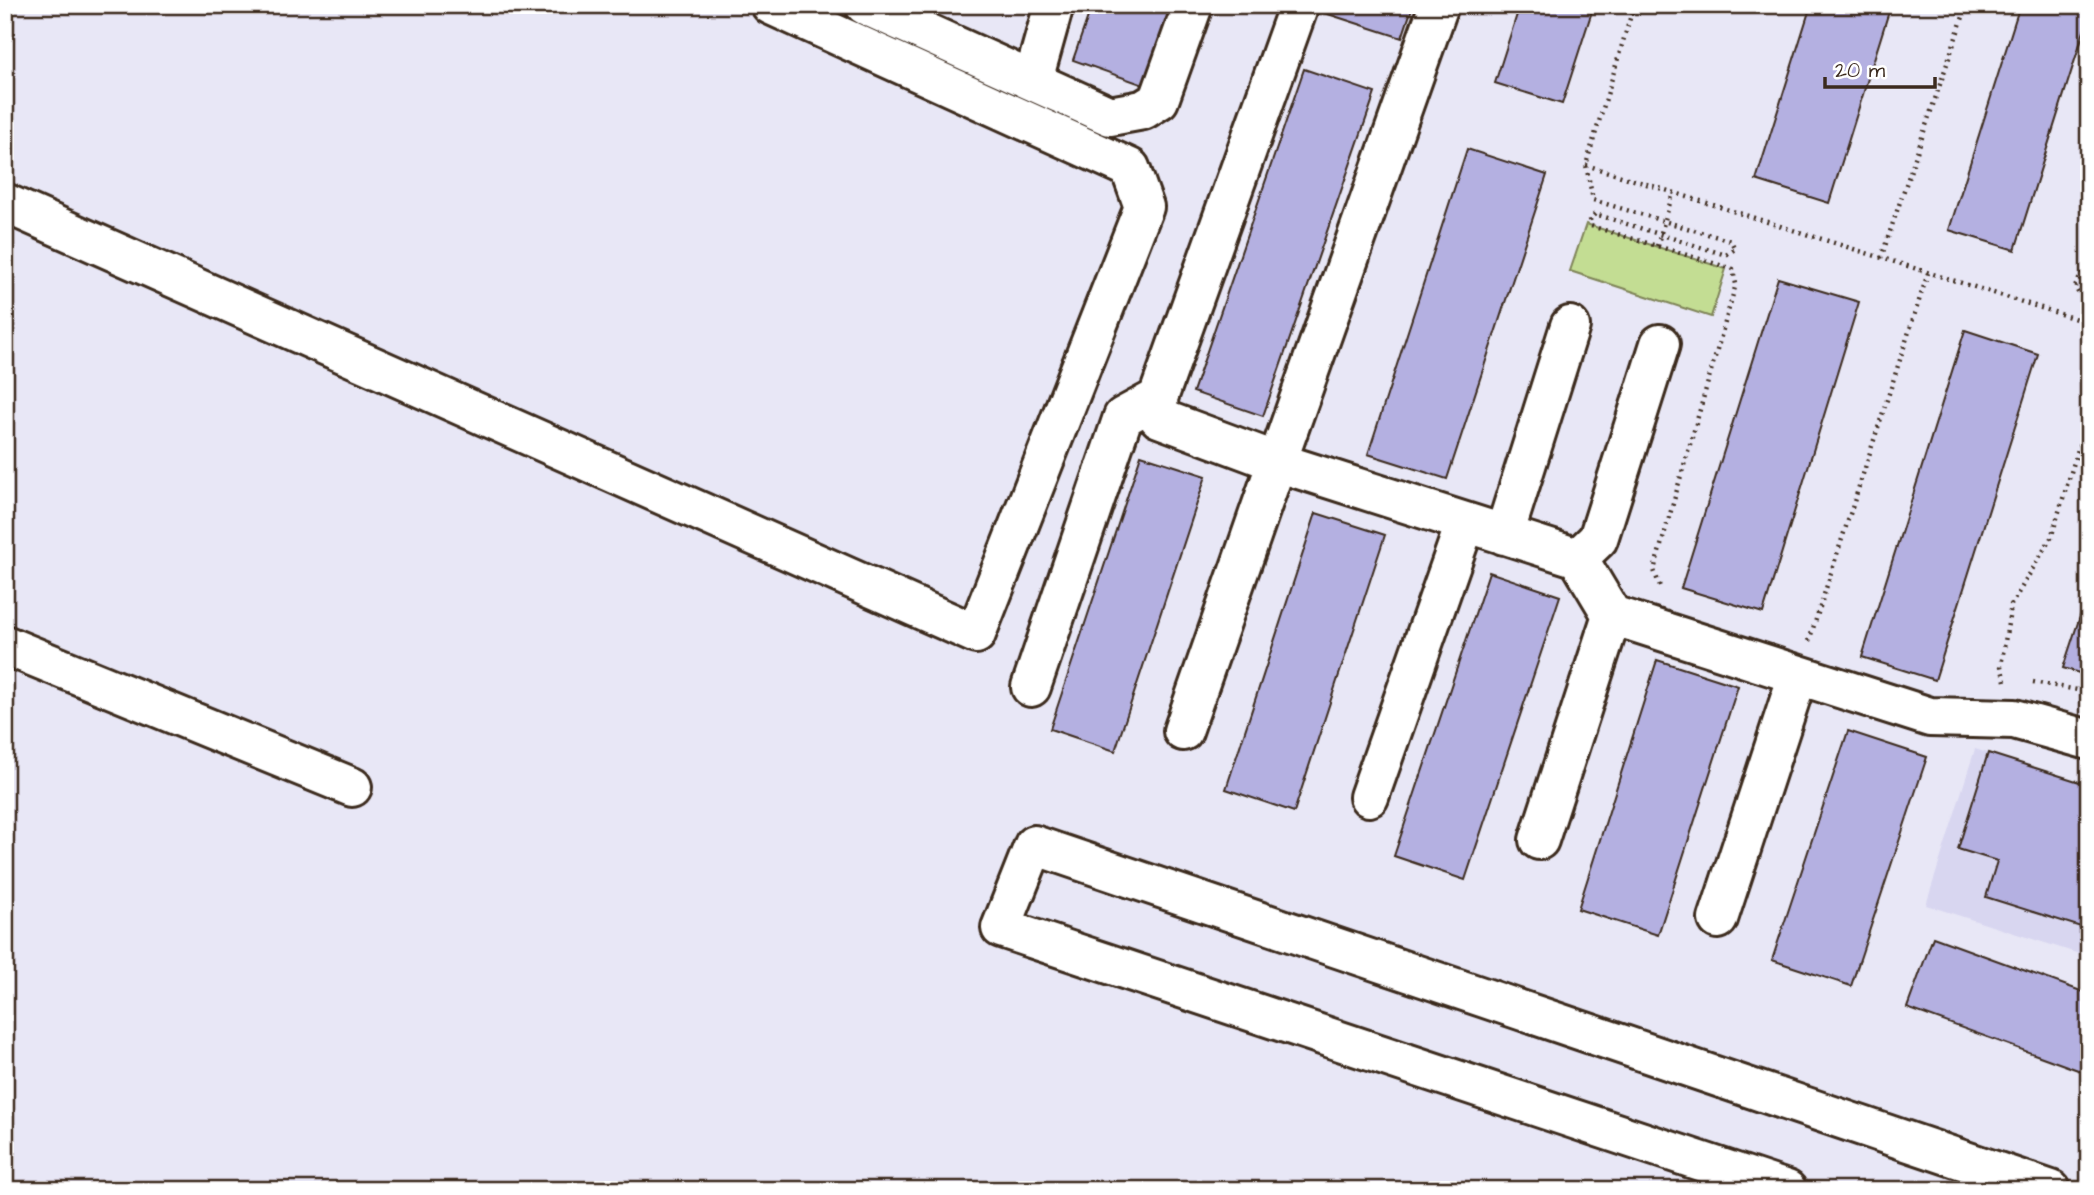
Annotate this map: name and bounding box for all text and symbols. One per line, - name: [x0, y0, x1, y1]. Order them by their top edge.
- scale bar: [1825, 46, 1935, 90]
- text: 20 m: [1835, 56, 1886, 85]

